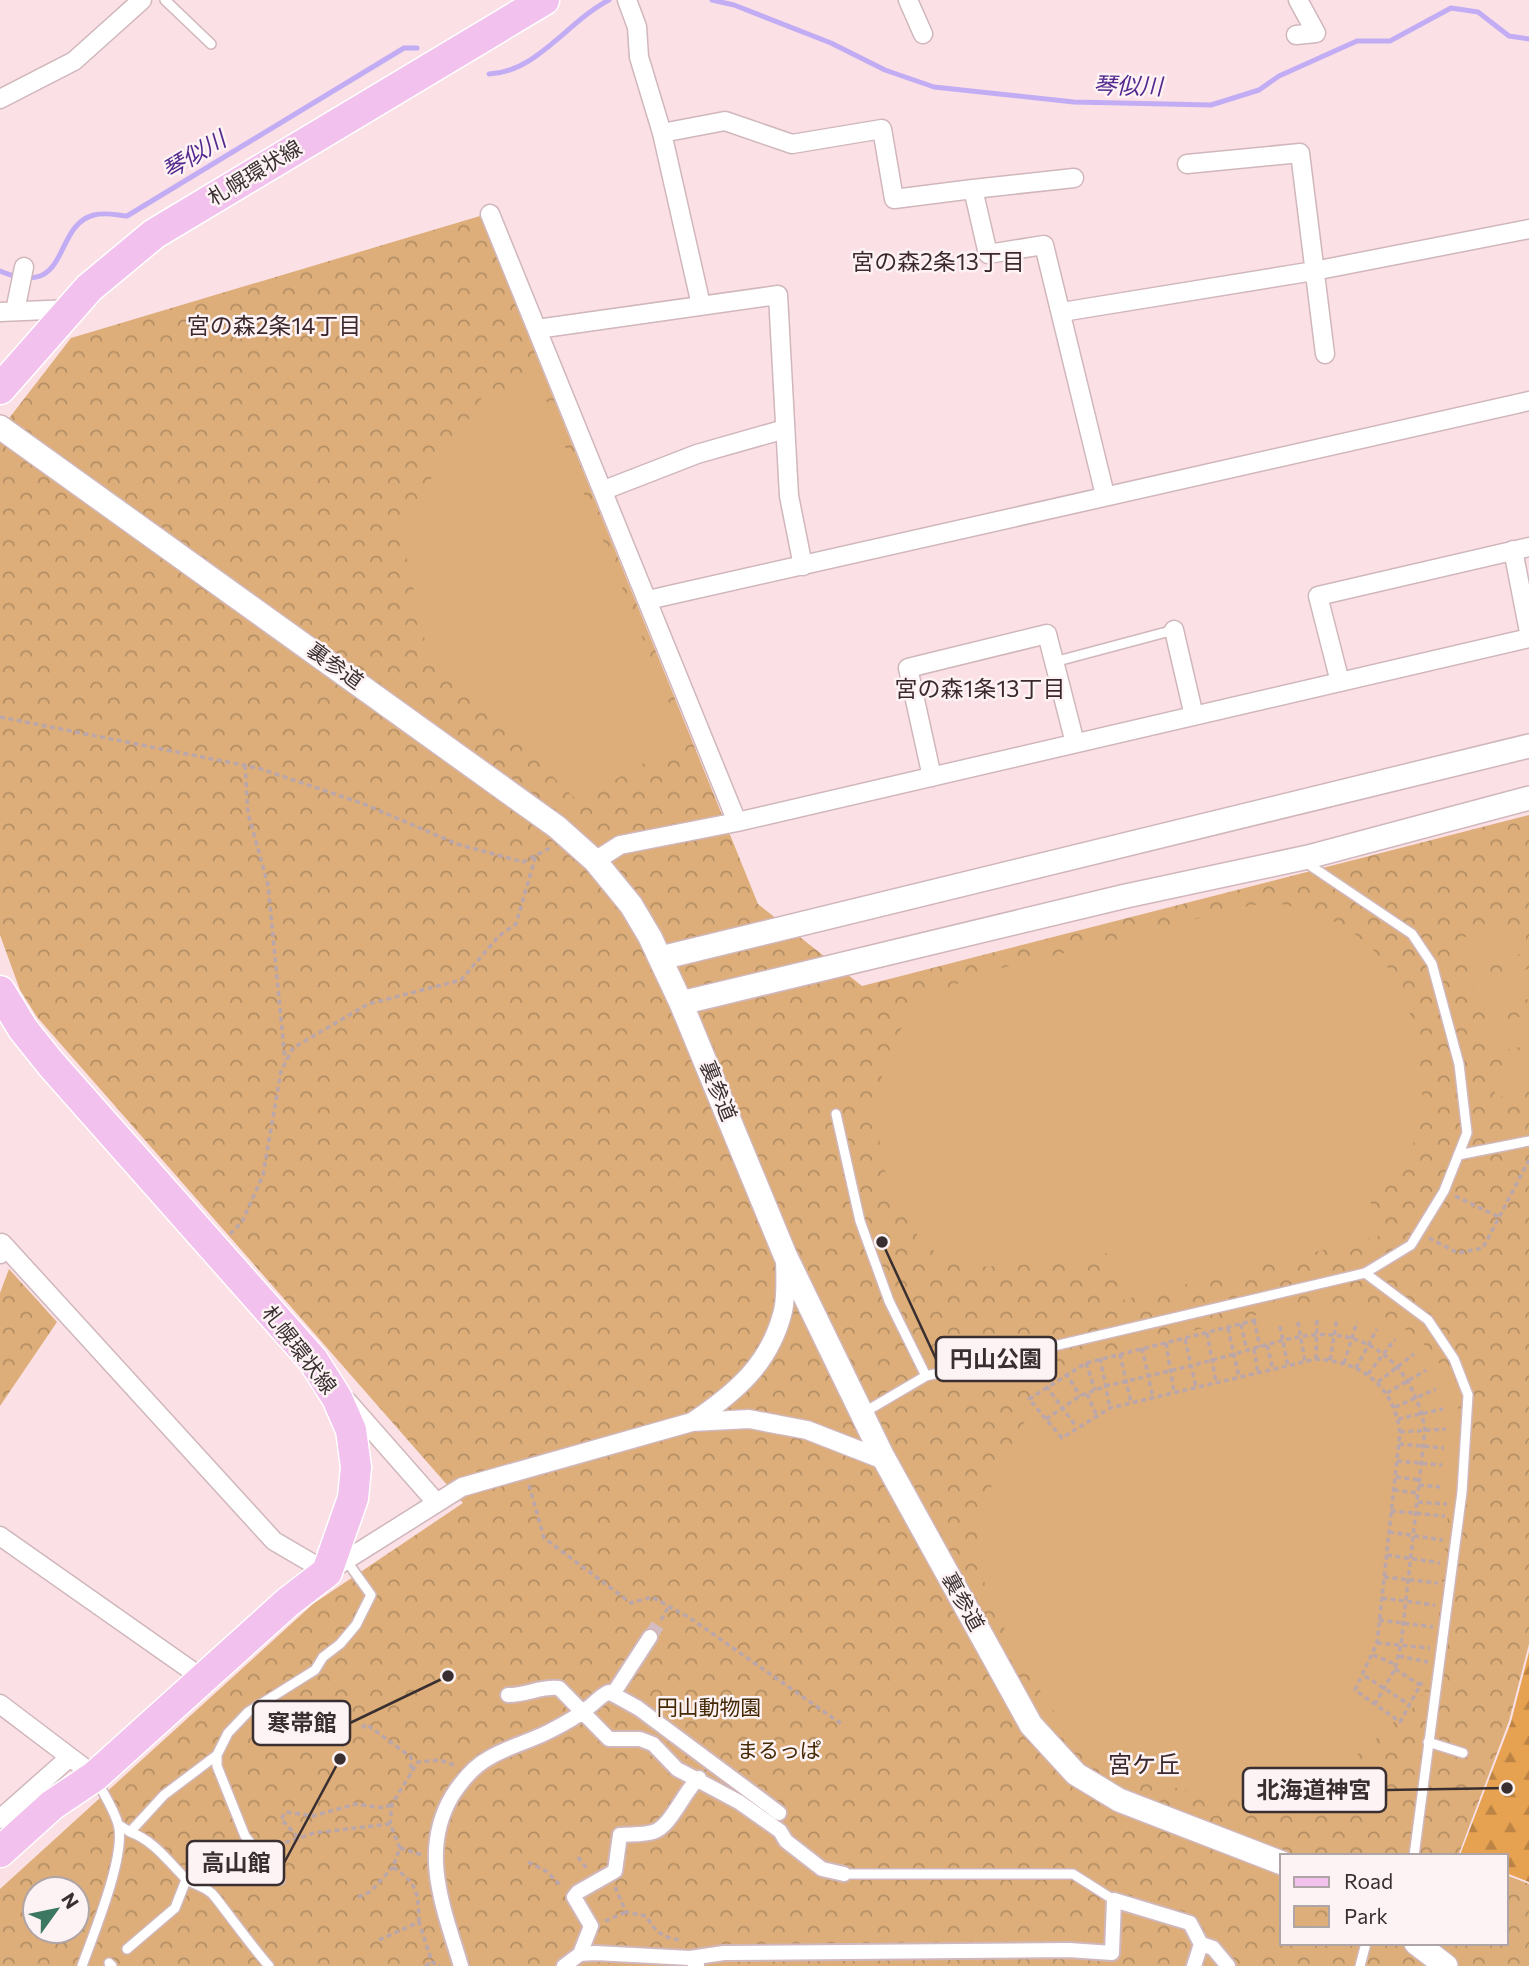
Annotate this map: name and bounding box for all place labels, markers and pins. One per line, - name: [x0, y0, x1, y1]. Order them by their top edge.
- callout: 円山公園: [936, 1337, 1056, 1381]
- callout: 寒帯館: [253, 1701, 350, 1745]
- callout: 北海道神宮: [1243, 1768, 1386, 1812]
- callout: 高山館: [187, 1841, 284, 1885]

